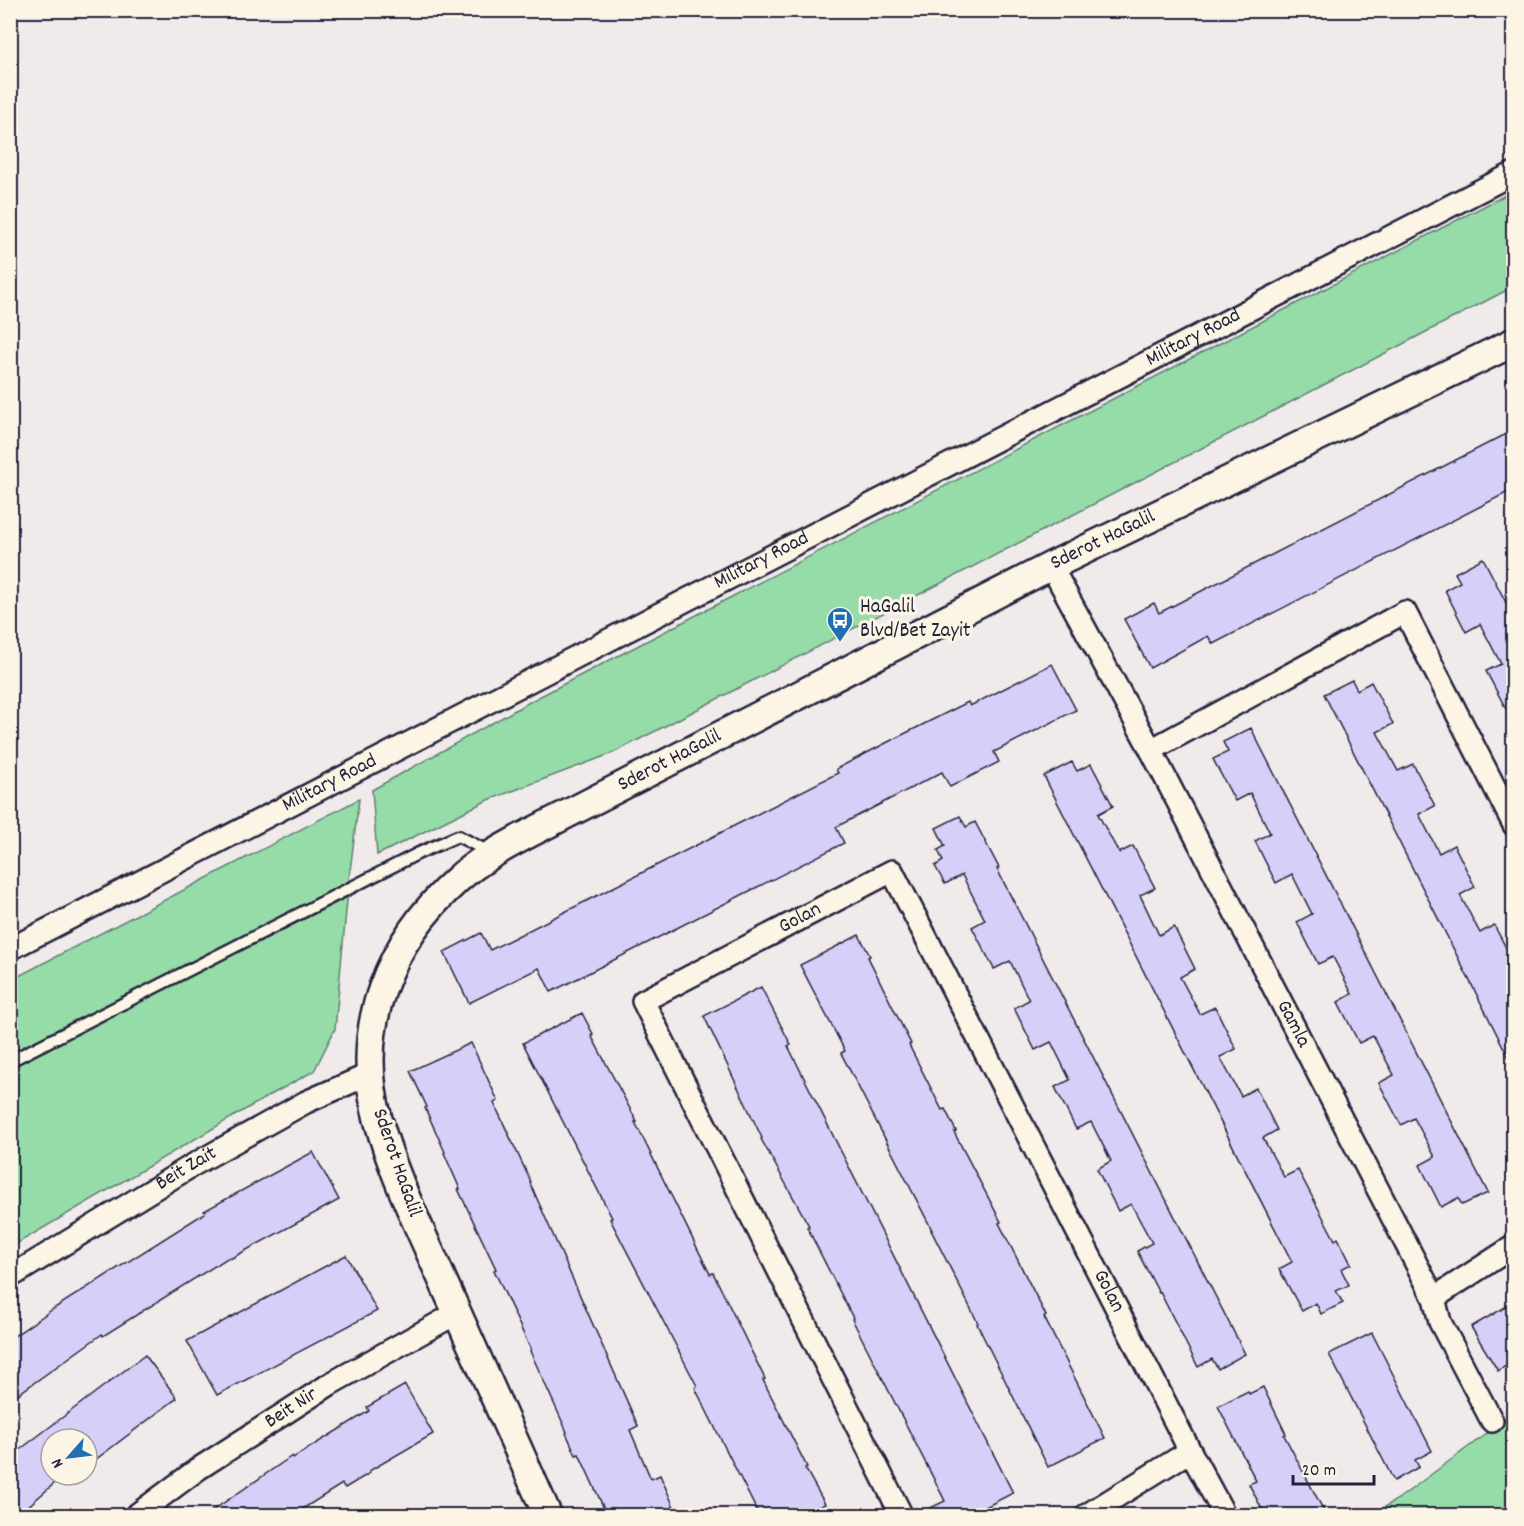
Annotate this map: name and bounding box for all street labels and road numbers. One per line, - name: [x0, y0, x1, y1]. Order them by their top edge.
- street label: Military Road: [1141, 301, 1246, 375]
- street label: Sderot HaGalil: [1046, 503, 1160, 579]
- street label: Military Road: [709, 524, 814, 598]
- street label: Sderot HaGalil: [613, 722, 727, 800]
- street label: Military Road: [277, 747, 383, 821]
- street label: Golan: [774, 895, 827, 942]
- street label: Gamla: [1268, 995, 1318, 1054]
- street label: Sderot HaGalil: [363, 1105, 429, 1221]
- street label: Beit Zait: [150, 1139, 223, 1199]
- street label: Golan: [1084, 1265, 1132, 1318]
- street label: Beit Nir: [259, 1380, 324, 1437]

